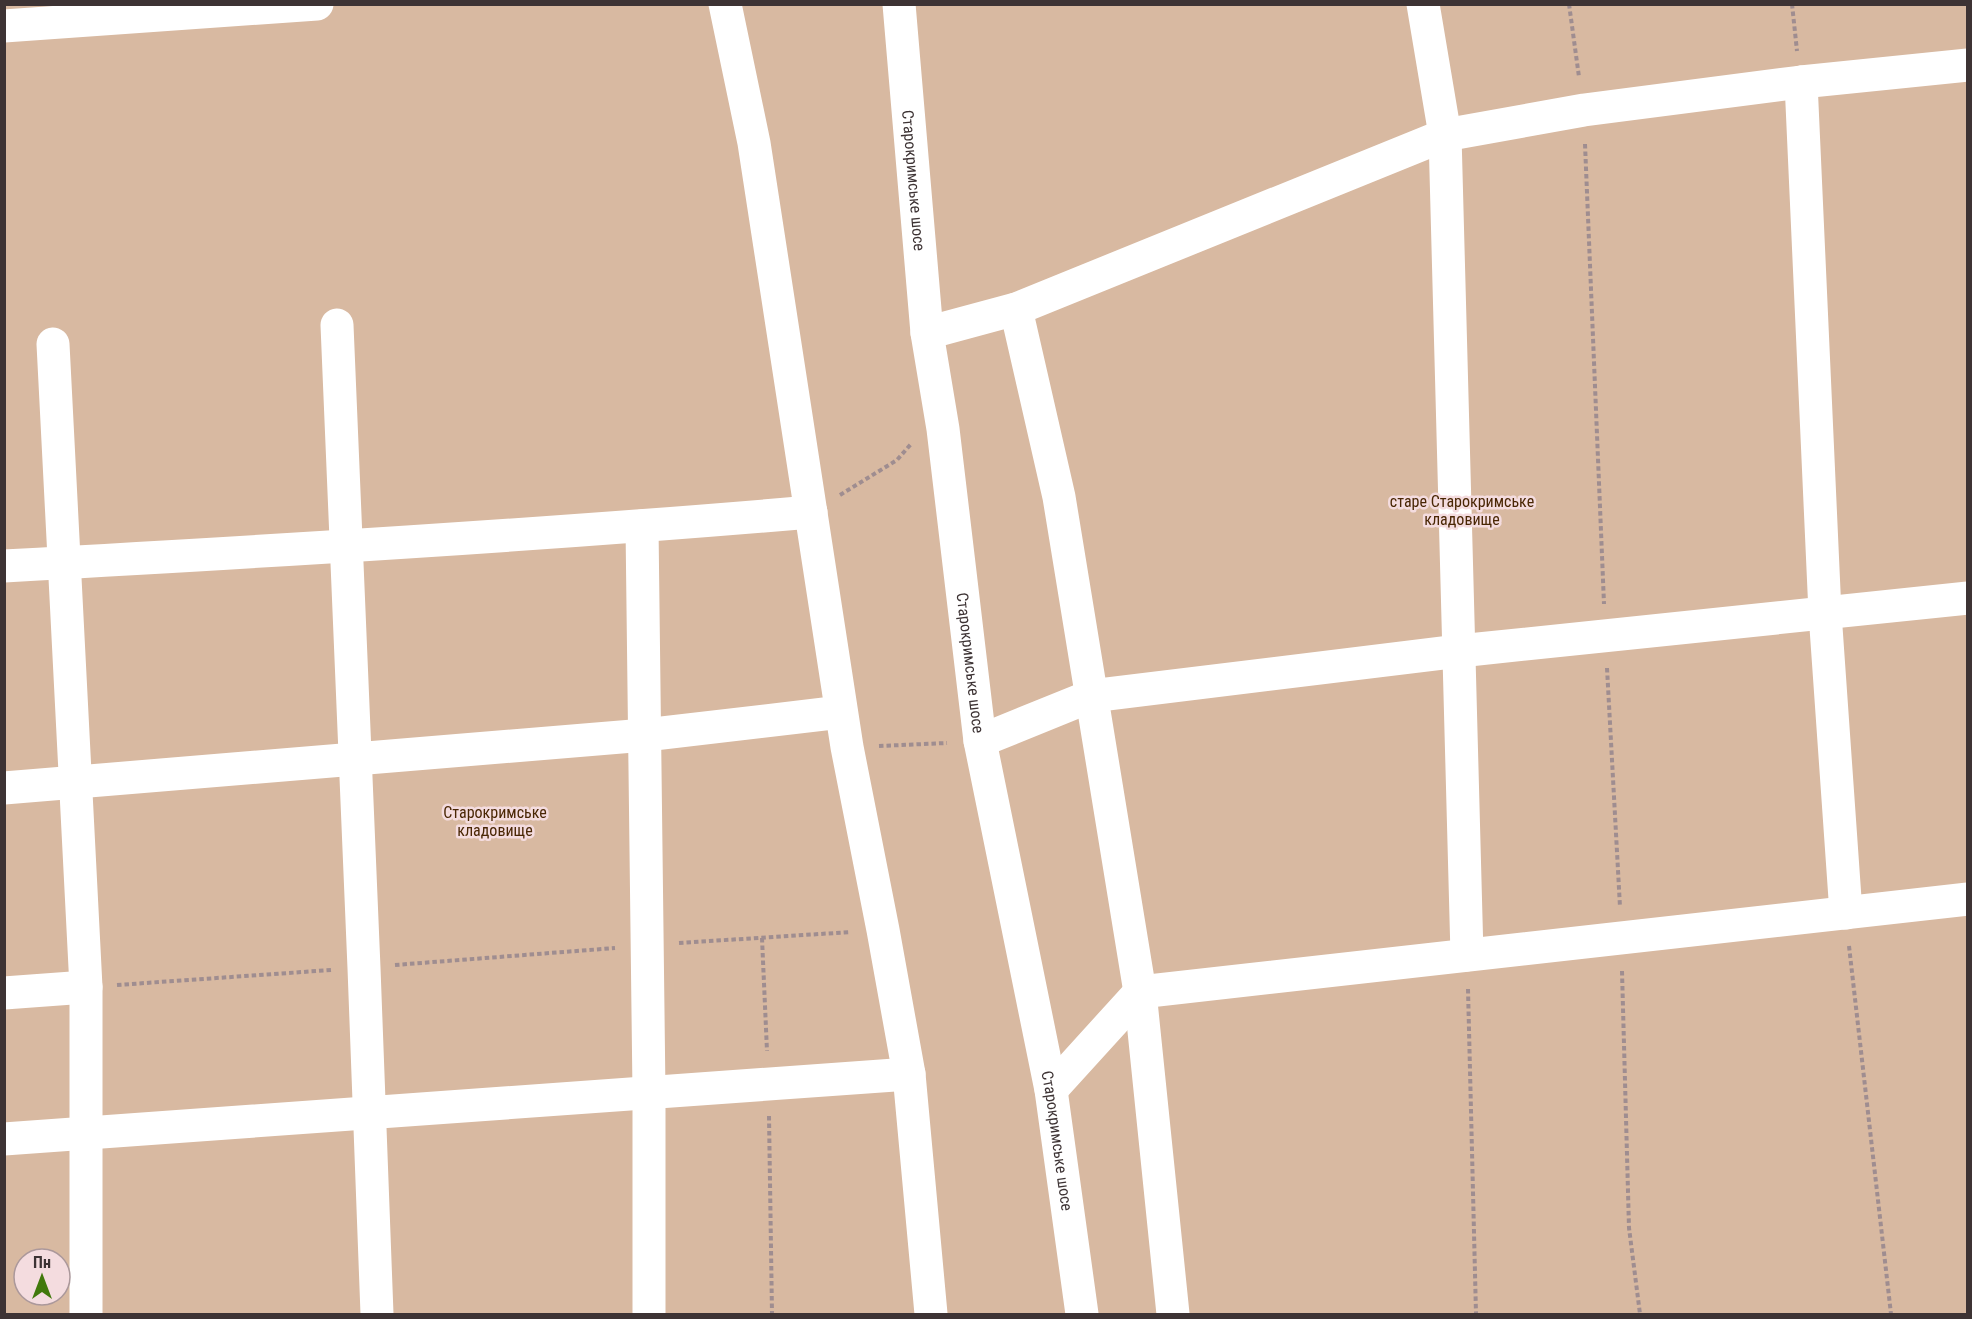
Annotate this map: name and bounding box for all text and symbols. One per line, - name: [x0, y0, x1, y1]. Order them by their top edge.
- street label: Старокримське шосе: [898, 109, 929, 252]
- park label: старе Старокримське кладовище: [1390, 492, 1534, 529]
- street label: Старокримське шосе: [952, 592, 988, 734]
- park label: Старокримське кладовище: [443, 803, 547, 840]
- street label: Старокримське шосе: [1037, 1069, 1077, 1212]
- north arrow: [12, 1247, 72, 1307]
- text: Пн: [33, 1253, 51, 1272]

